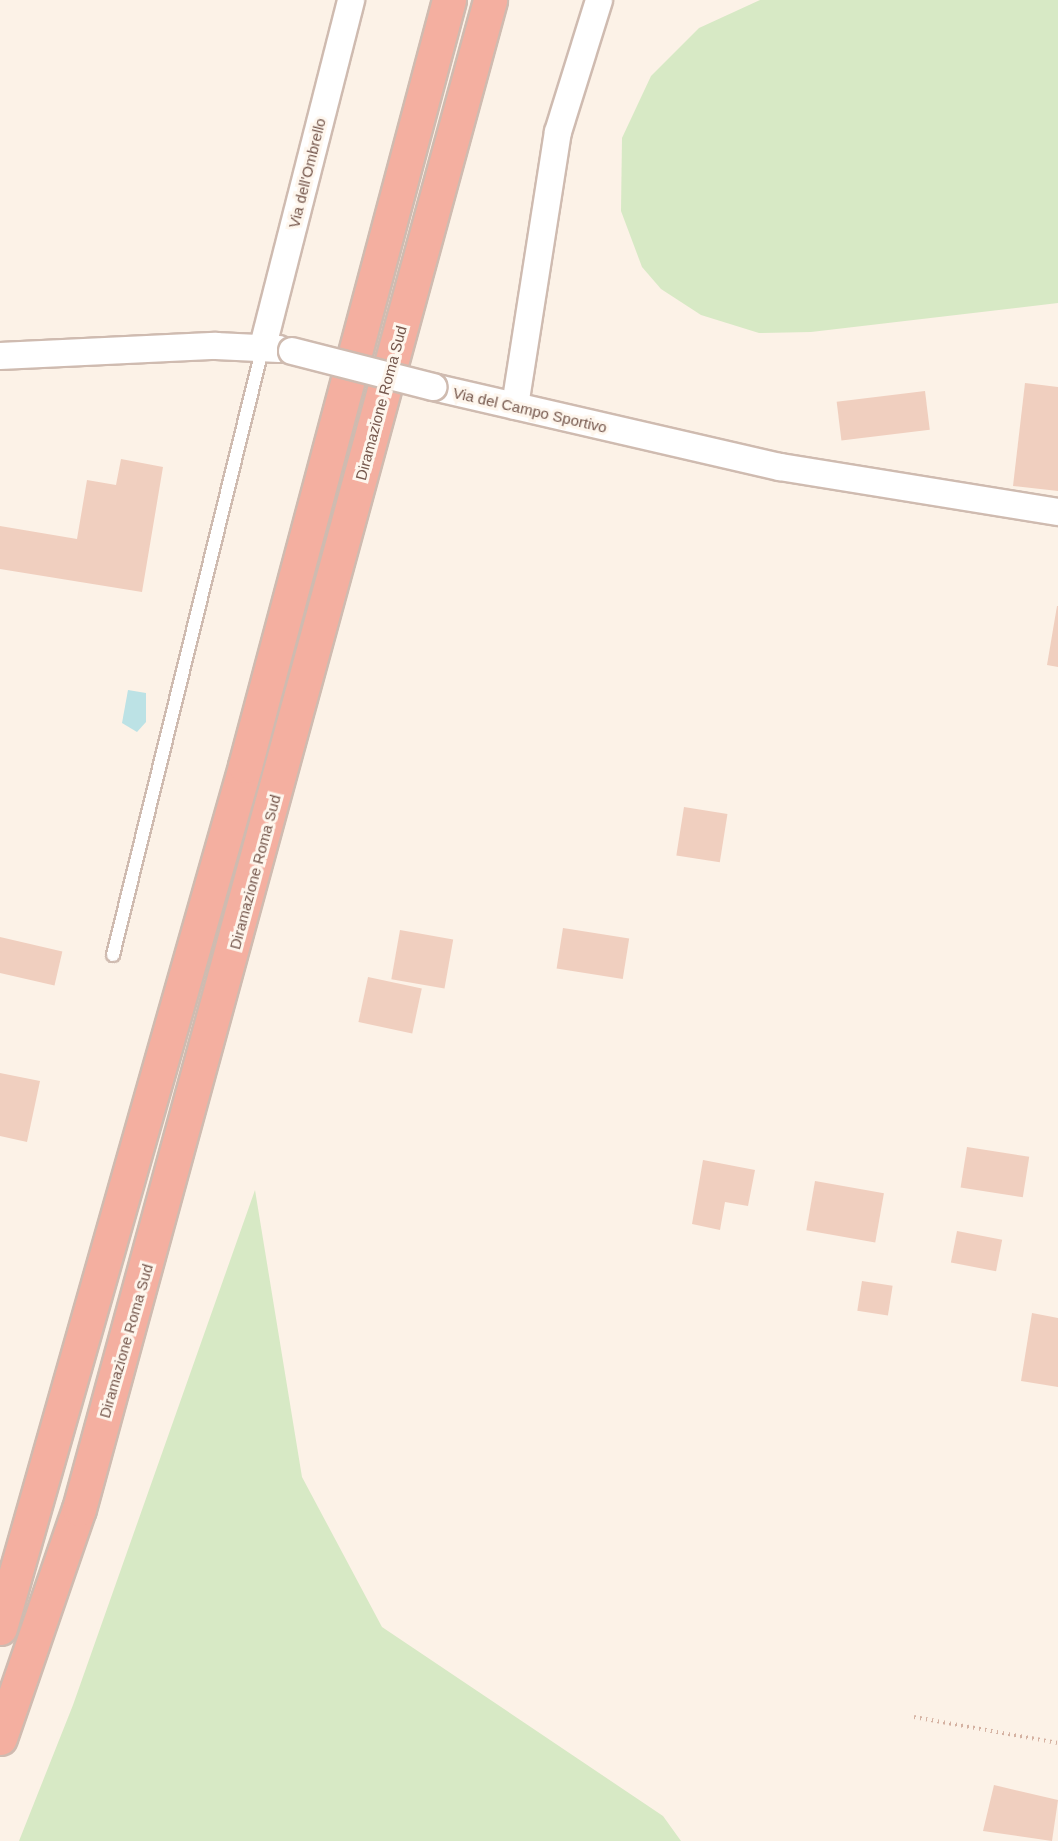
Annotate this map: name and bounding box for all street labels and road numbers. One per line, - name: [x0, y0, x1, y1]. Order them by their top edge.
- street label: Via dell'Ombrello: [285, 116, 329, 230]
- street label: Diramazione Roma Sud: [352, 324, 410, 482]
- street label: Via del Campo Sportivo: [451, 384, 609, 436]
- street label: Diramazione Roma Sud: [226, 793, 284, 951]
- street label: Diramazione Roma Sud: [95, 1262, 157, 1420]

